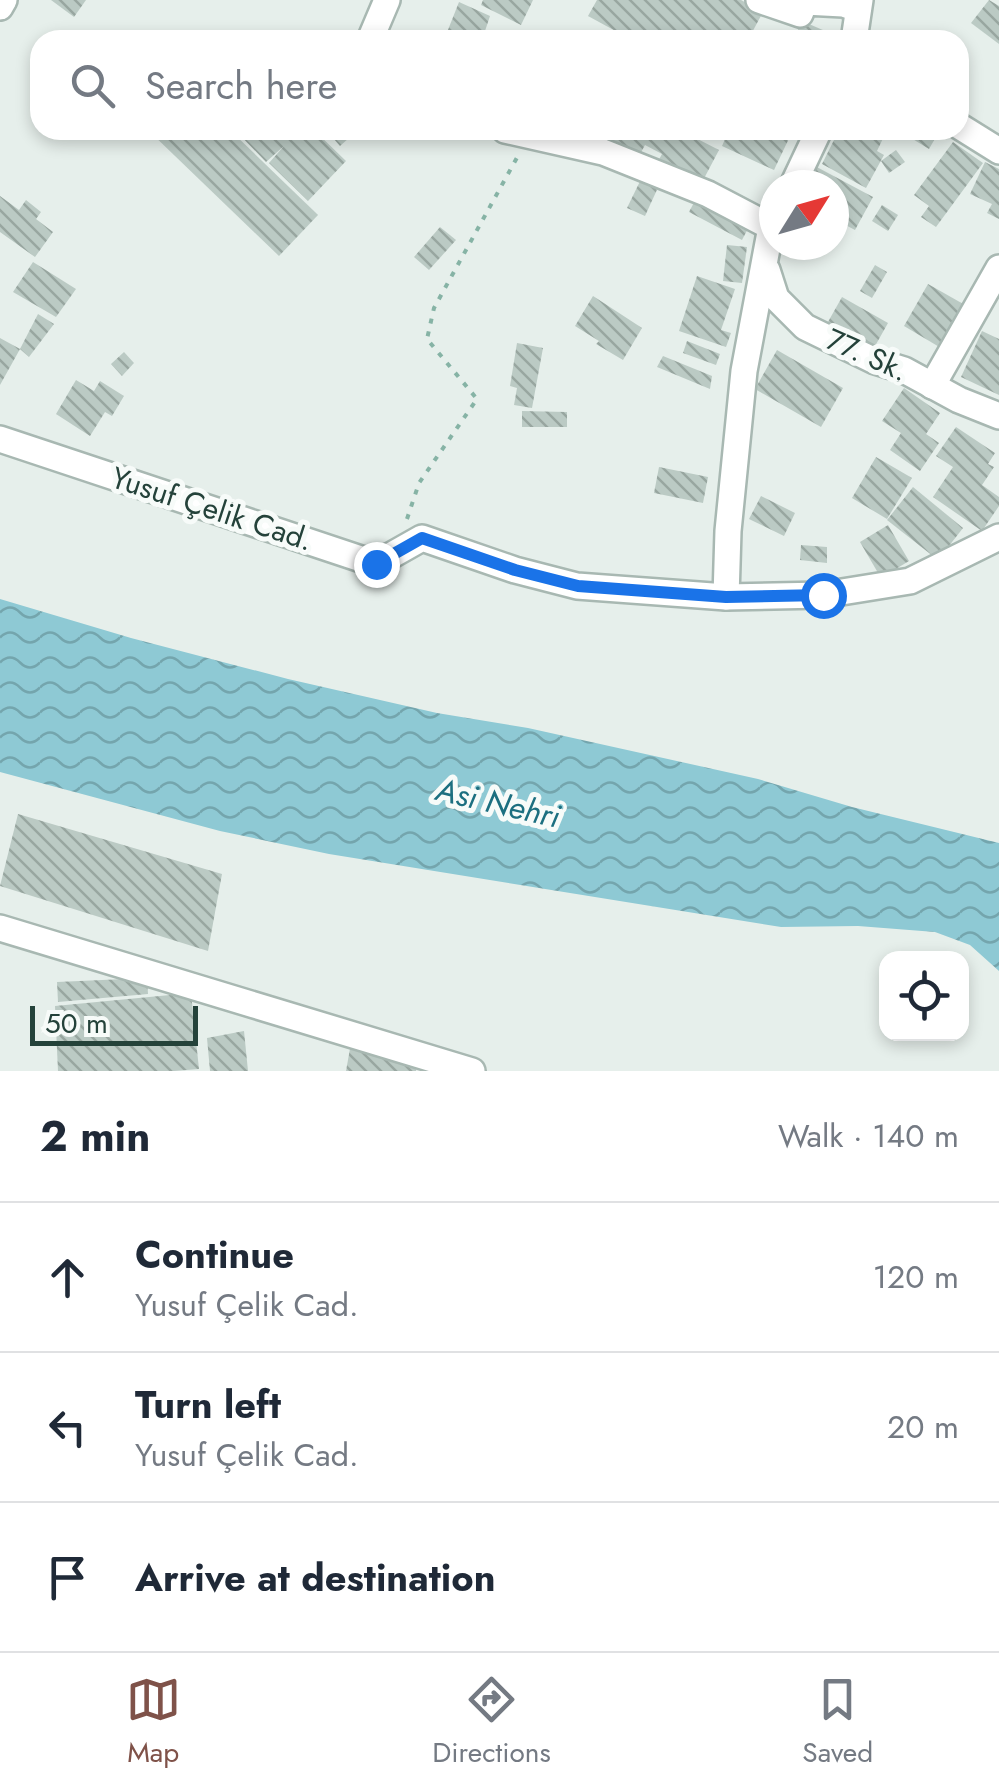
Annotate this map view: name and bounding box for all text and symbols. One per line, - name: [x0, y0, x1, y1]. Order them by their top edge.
- search box: [30, 30, 969, 140]
- icon: search: [65, 58, 120, 113]
- text: Search here: [145, 58, 337, 113]
- north arrow: [759, 170, 849, 260]
- street label: 77. Sk.: [819, 317, 915, 392]
- street label: Yusuf Çelik Cad.: [106, 456, 318, 561]
- route end: [354, 542, 400, 588]
- route start: [801, 573, 847, 619]
- water label: Asi Nehri: [431, 766, 565, 840]
- map controls: [879, 951, 969, 1041]
- button: locate: [879, 951, 969, 1041]
- scale bar: [30, 1001, 198, 1046]
- text: 50 m: [45, 1003, 108, 1044]
- text: 2 min: [40, 1106, 150, 1167]
- text: Walk · 140 m: [778, 1113, 959, 1159]
- text: Continue: [135, 1227, 294, 1282]
- icon: ahead: [40, 1250, 95, 1305]
- text: 120 m: [873, 1254, 959, 1300]
- text: Yusuf Çelik Cad.: [135, 1282, 359, 1328]
- text: Turn left: [135, 1377, 281, 1432]
- icon: left: [40, 1400, 95, 1455]
- text: 20 m: [887, 1404, 959, 1450]
- text: Yusuf Çelik Cad.: [135, 1432, 359, 1478]
- icon: arrive: [40, 1550, 95, 1605]
- text: Arrive at destination: [135, 1550, 496, 1605]
- tab: Map: [126, 1672, 181, 1773]
- tab: Directions: [432, 1672, 551, 1773]
- tab: Saved: [802, 1672, 873, 1773]

